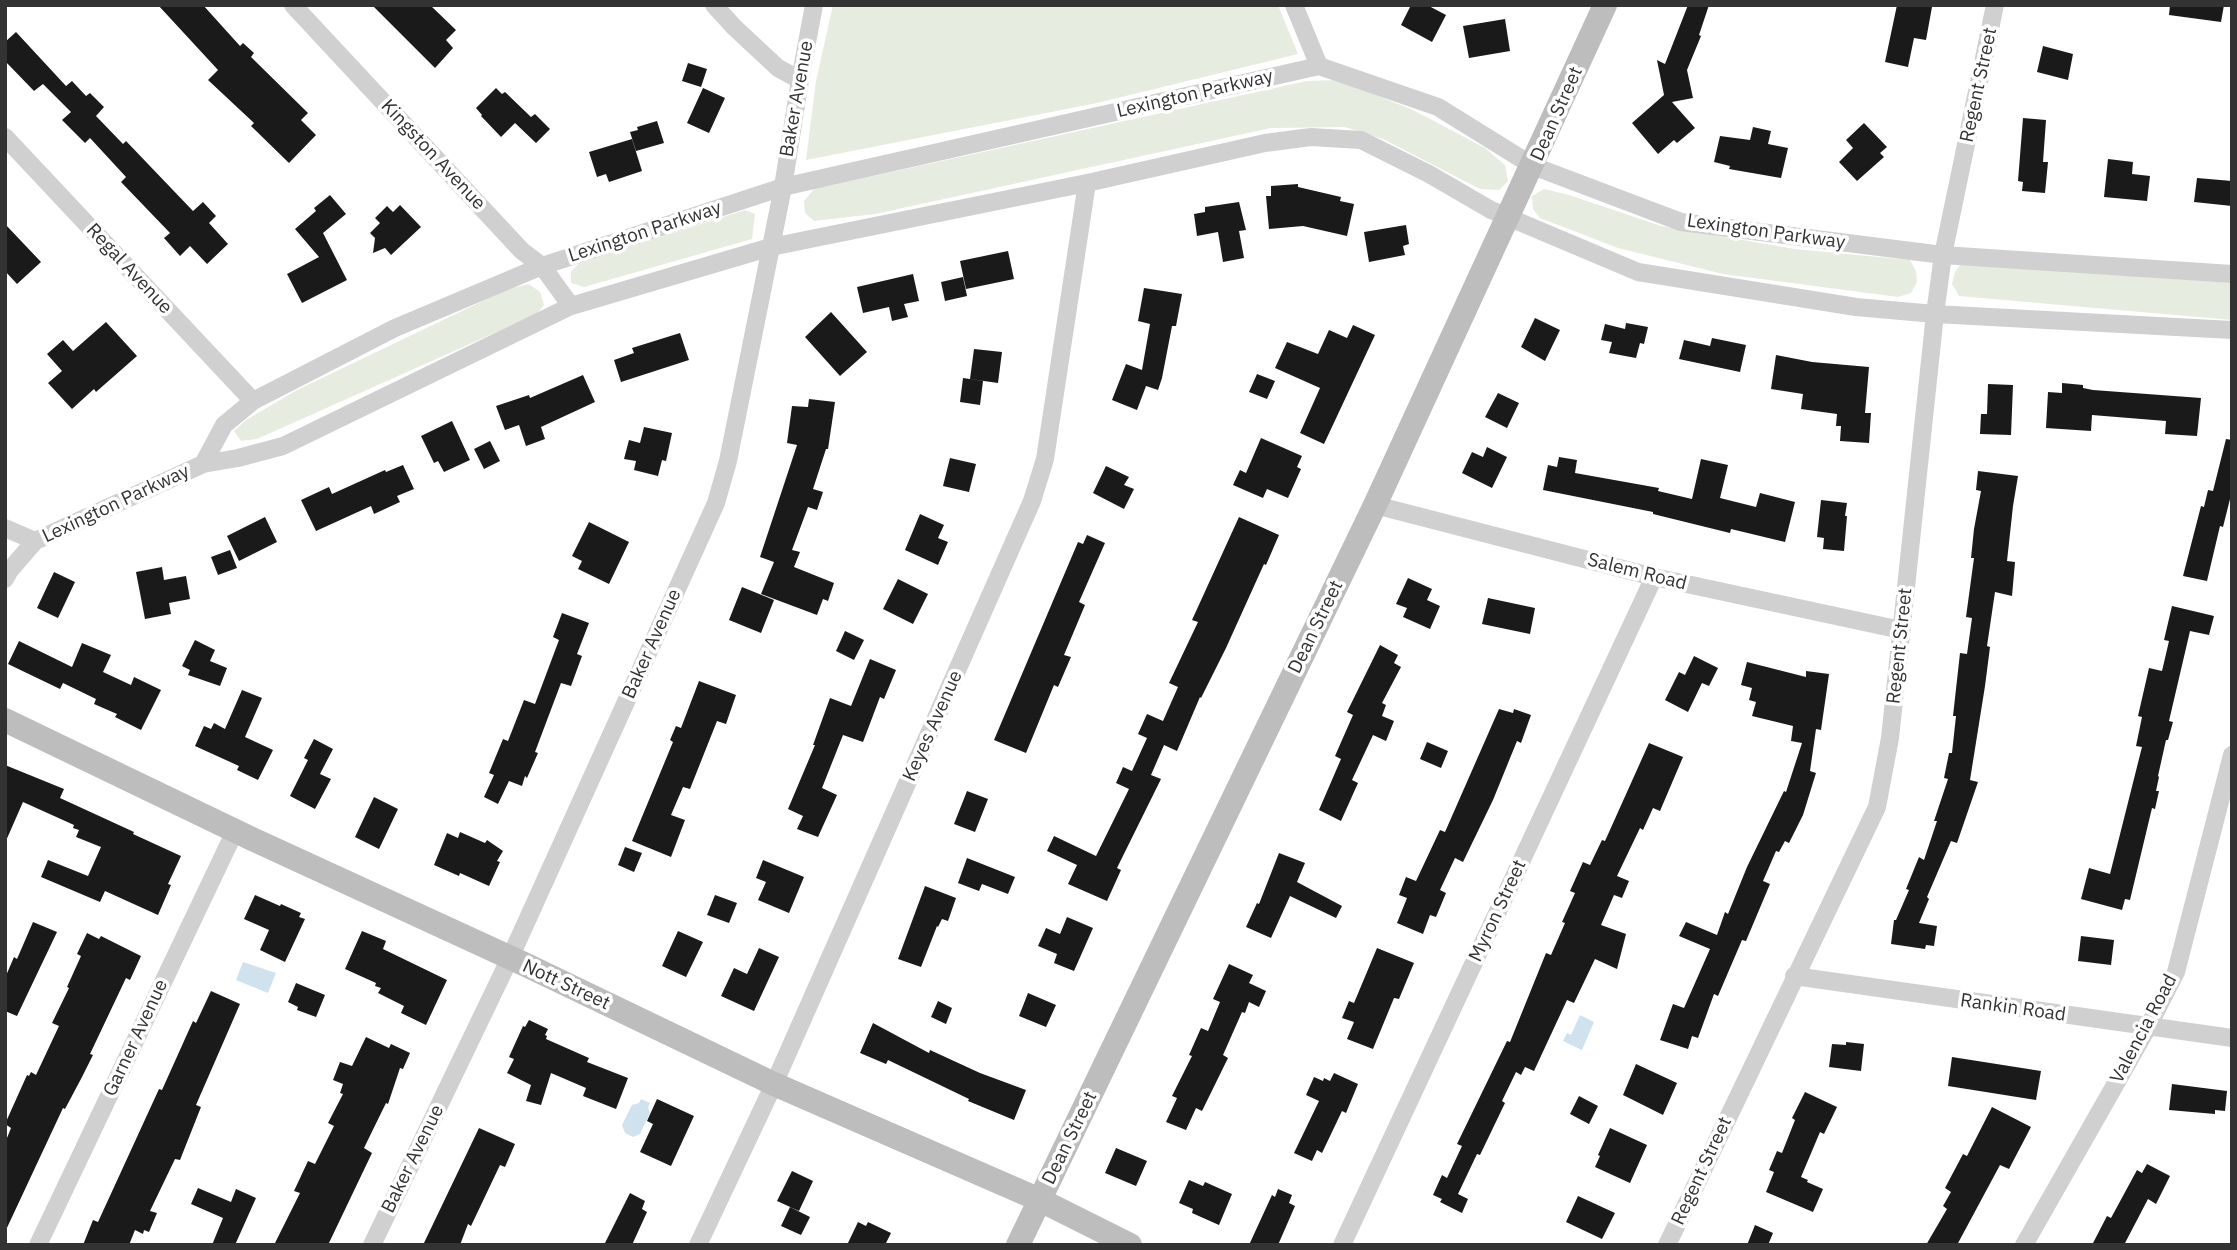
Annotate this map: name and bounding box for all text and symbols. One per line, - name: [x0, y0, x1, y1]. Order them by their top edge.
- street label: Regent Street: [1956, 26, 2002, 144]
- street label: Baker Avenue: [776, 39, 818, 159]
- street label: Dean Street: [1526, 63, 1588, 165]
- street label: Lexington Parkway: [1115, 65, 1275, 123]
- street label: Kingston Avenue: [376, 95, 490, 215]
- street label: Lexington Parkway: [566, 196, 724, 268]
- street label: Lexington Parkway: [1685, 210, 1847, 254]
- street label: Regal Avenue: [81, 219, 177, 319]
- street label: Lexington Parkway: [39, 460, 193, 548]
- street label: Salem Road: [1585, 549, 1689, 595]
- street label: Dean Street: [1284, 577, 1348, 677]
- street label: Baker Avenue: [618, 586, 686, 702]
- street label: Regent Street: [1883, 587, 1917, 705]
- street label: Keyes Avenue: [898, 667, 968, 785]
- street label: Myron Street: [1464, 856, 1532, 966]
- street label: Nott Street: [519, 955, 613, 1015]
- street label: Valencia Road: [2106, 971, 2182, 1087]
- street label: Garner Avenue: [99, 976, 173, 1100]
- street label: Rankin Road: [1959, 989, 2067, 1027]
- street label: Dean Street: [1038, 1088, 1102, 1188]
- street label: Baker Avenue: [377, 1101, 449, 1217]
- street label: Regent Street: [1667, 1113, 1737, 1229]

